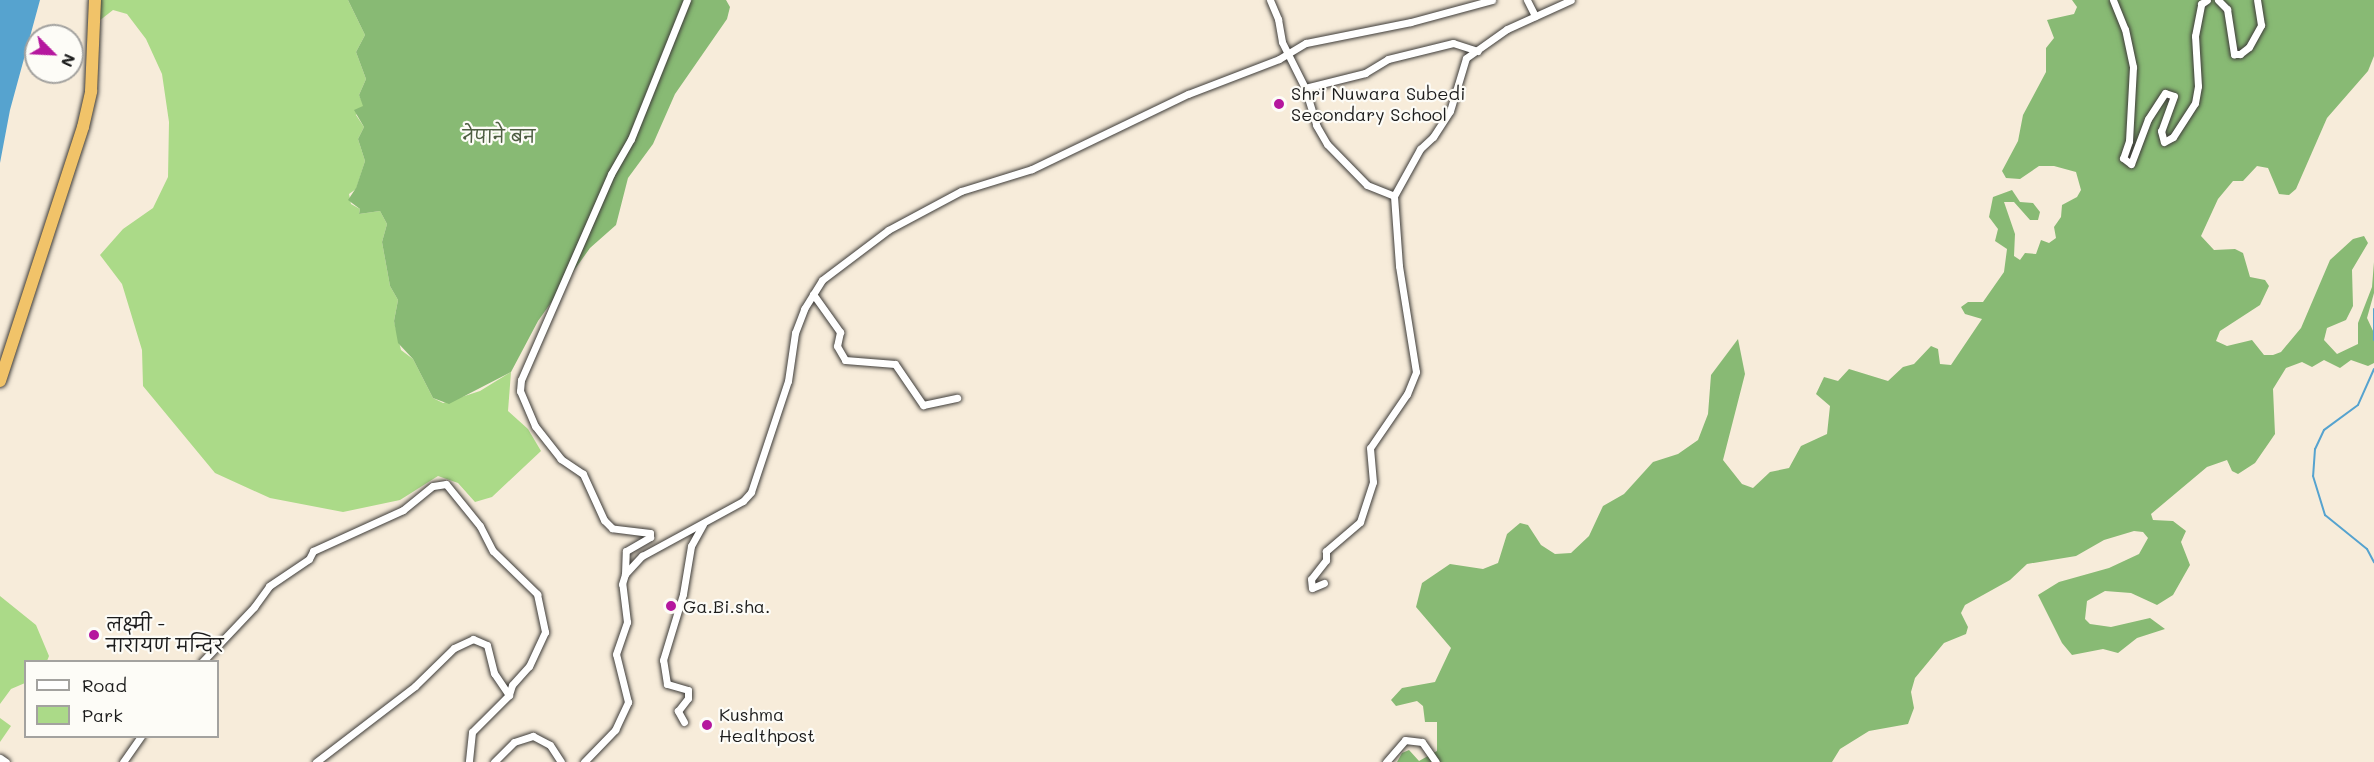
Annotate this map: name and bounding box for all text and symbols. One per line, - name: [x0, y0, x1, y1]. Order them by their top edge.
- north arrow: [24, 24, 84, 84]
- text: N: [57, 51, 81, 71]
- place label: Shri Nuwara Subedi Secondary School: [1291, 83, 1465, 125]
- marker: Shri Nuwara Subedi Secondary School: [1272, 97, 1286, 111]
- park label: नेपाने बन: [463, 125, 535, 147]
- place label: Ga.Bi.sha.: [683, 595, 770, 617]
- marker: Ga.Bi.sha.: [664, 599, 678, 613]
- place label: लक्ष्मी - नारायण मन्दिर: [106, 614, 224, 656]
- marker: लक्ष्मी - नारायण मन्दिर: [87, 628, 101, 642]
- legend: [24, 660, 219, 738]
- text: Road: [82, 673, 127, 697]
- text: Park: [82, 703, 123, 727]
- place label: Kushma Healthpost: [719, 704, 815, 746]
- marker: Kushma Healthpost: [700, 718, 714, 732]

